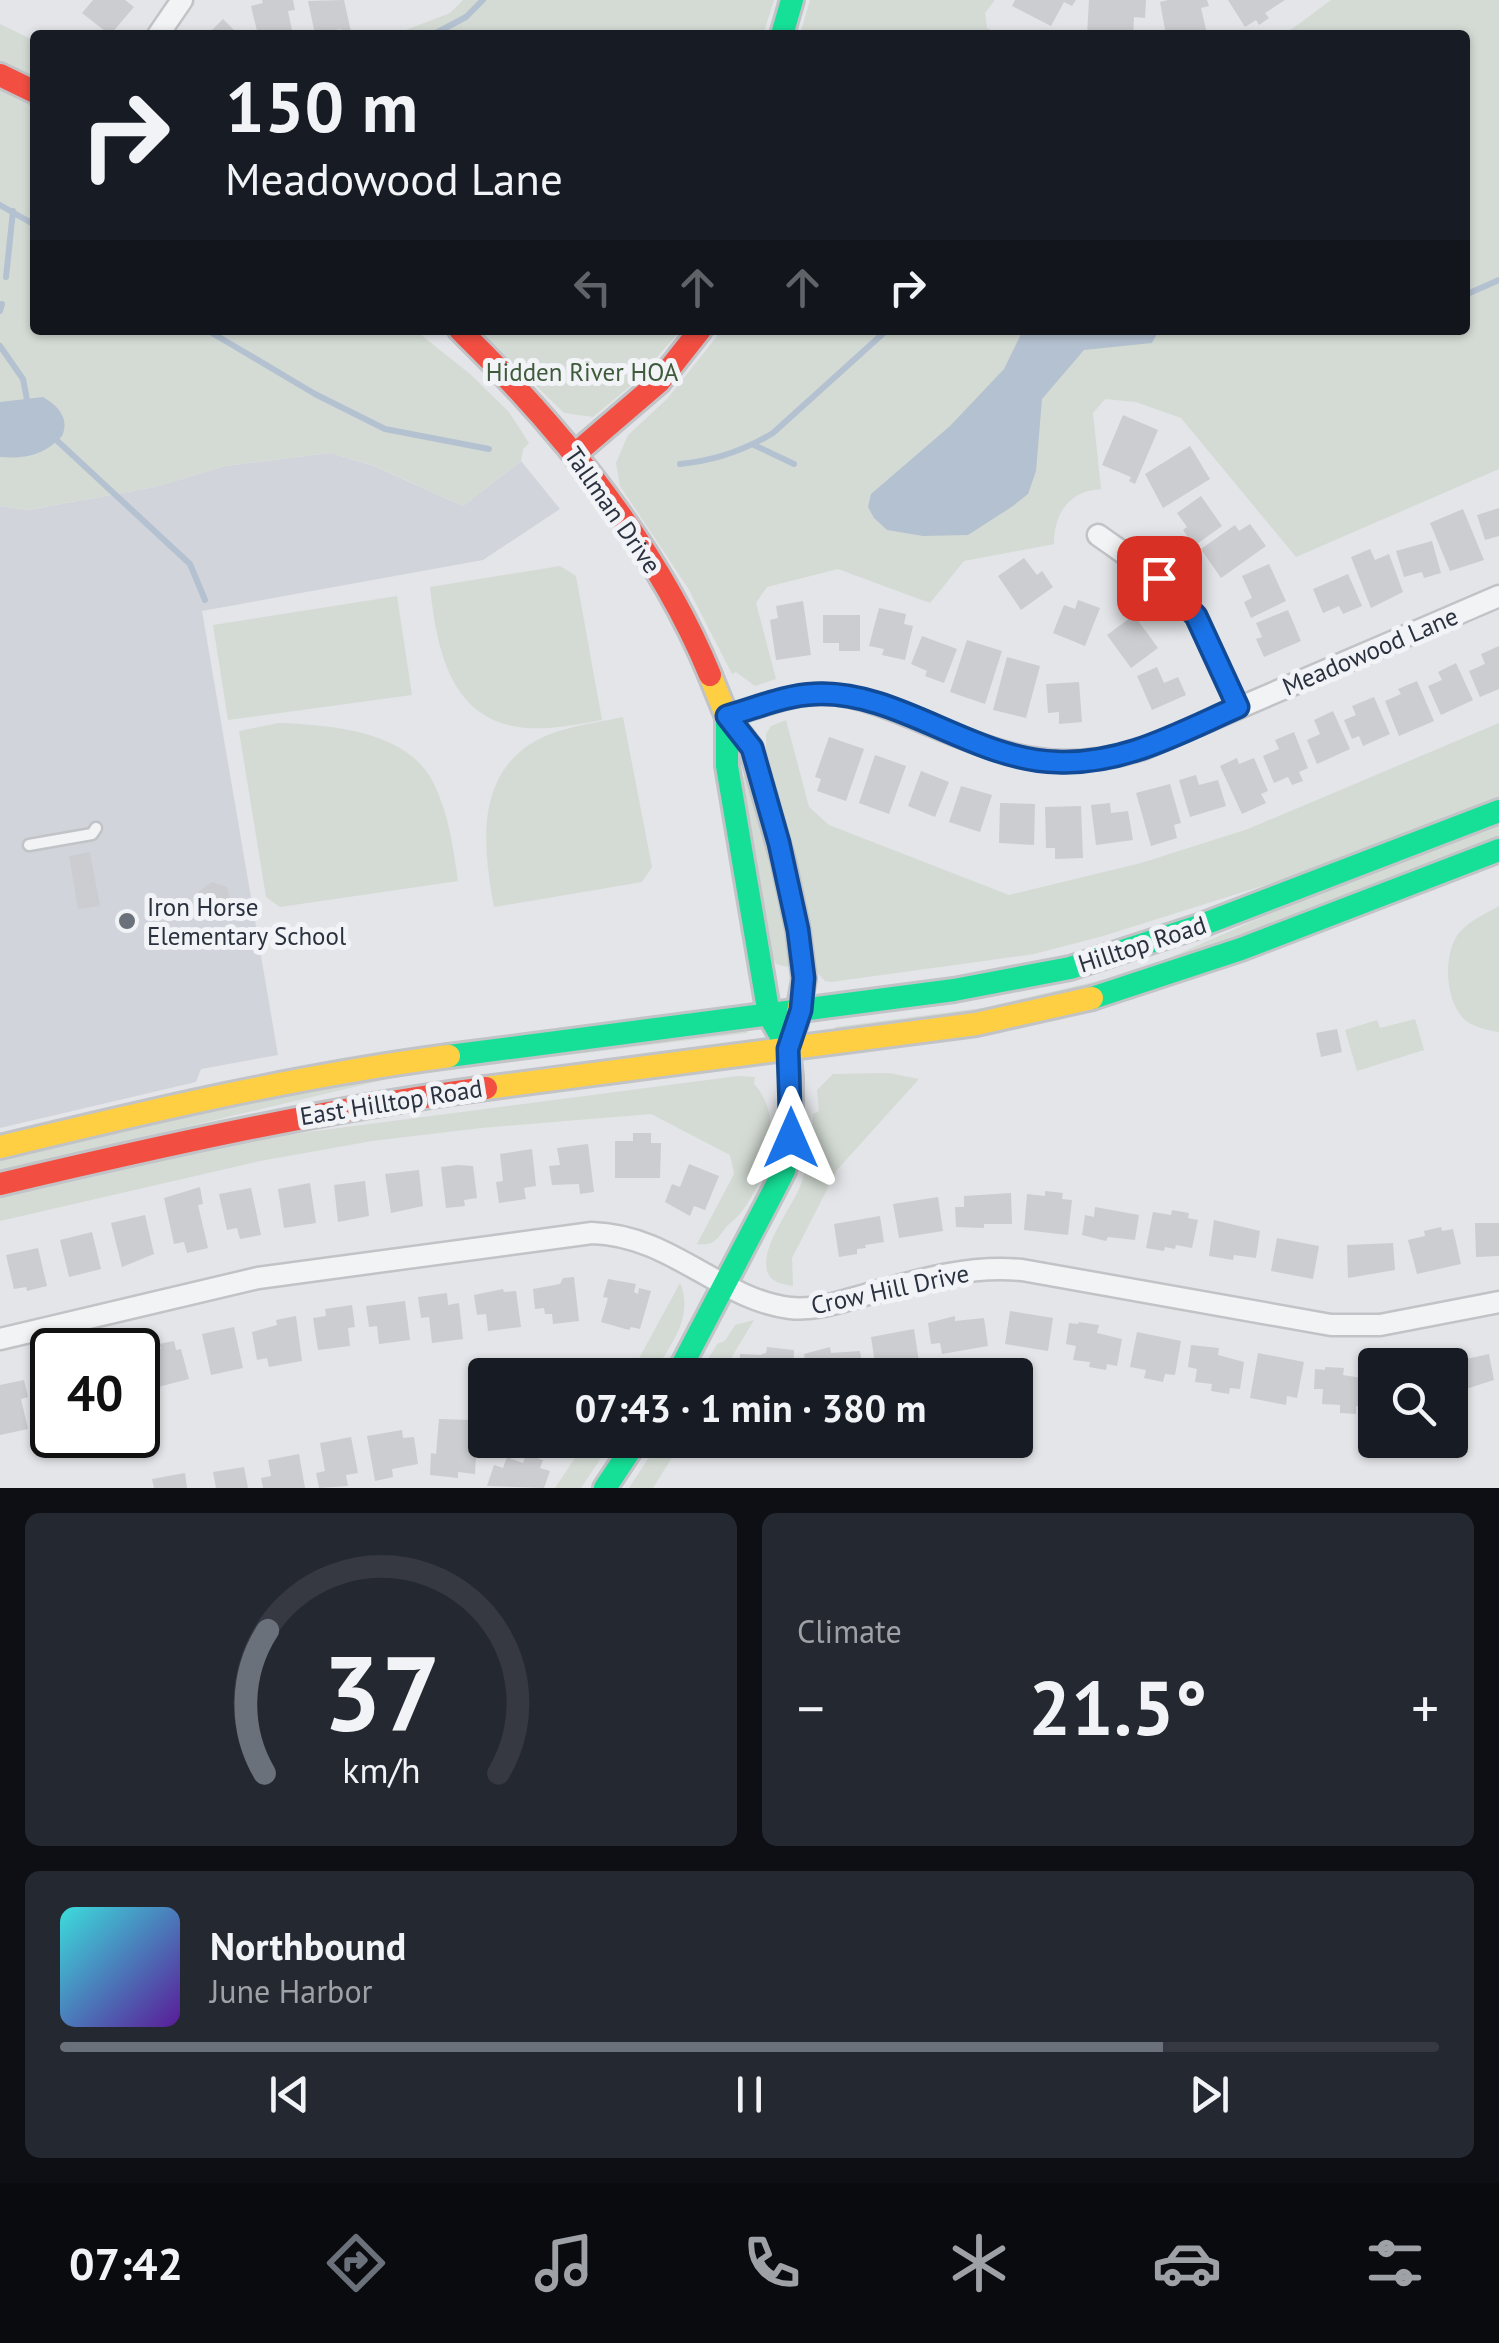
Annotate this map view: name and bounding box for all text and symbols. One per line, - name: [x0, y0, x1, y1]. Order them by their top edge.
- text: 150 m: [225, 61, 418, 151]
- icon: right: [60, 70, 190, 200]
- text: Meadowood Lane: [225, 149, 563, 207]
- icon: left: [565, 260, 620, 315]
- icon: ahead: [670, 260, 725, 315]
- icon: ahead: [775, 260, 830, 315]
- icon: right: [880, 260, 935, 315]
- park label: Hidden River HOA: [486, 356, 679, 388]
- street label: Tallman Drive: [558, 440, 668, 580]
- pin: [1117, 536, 1202, 621]
- icon: arrive: [1132, 551, 1187, 606]
- street label: Meadowood Lane: [1277, 600, 1463, 702]
- place label: Iron Horse Elementary School: [147, 891, 347, 952]
- street label: Hilltop Road: [1074, 908, 1210, 980]
- marker: Iron Horse Elementary School: [116, 910, 138, 932]
- street label: East Hilltop Road: [297, 1072, 485, 1132]
- position arrow: [739, 1086, 843, 1190]
- street label: Crow Hill Drive: [808, 1257, 972, 1321]
- speed limit sign: 40: [30, 1328, 160, 1458]
- map controls: [1358, 1348, 1468, 1458]
- button: search: [1358, 1348, 1468, 1458]
- text: 07:43 · 1 min · 380 m: [575, 1383, 926, 1432]
- text: Climate: [797, 1610, 902, 1652]
- text: 37: [322, 1625, 440, 1760]
- text: 21.5°: [1029, 1659, 1207, 1756]
- text: −: [797, 1672, 825, 1743]
- text: +: [1411, 1672, 1439, 1743]
- text: km/h: [342, 1747, 420, 1793]
- text: Northbound: [210, 1921, 406, 1970]
- text: June Harbor: [210, 1970, 372, 2012]
- icon: previous: [262, 2067, 317, 2122]
- icon: pause: [722, 2067, 777, 2122]
- icon: next: [1182, 2067, 1237, 2122]
- icon: directions: [321, 2228, 391, 2298]
- icon: music: [529, 2228, 599, 2298]
- icon: phone: [737, 2228, 807, 2298]
- icon: climate: [944, 2228, 1014, 2298]
- icon: car: [1152, 2228, 1222, 2298]
- icon: filters: [1360, 2228, 1430, 2298]
- text: 07:42: [69, 2234, 183, 2292]

